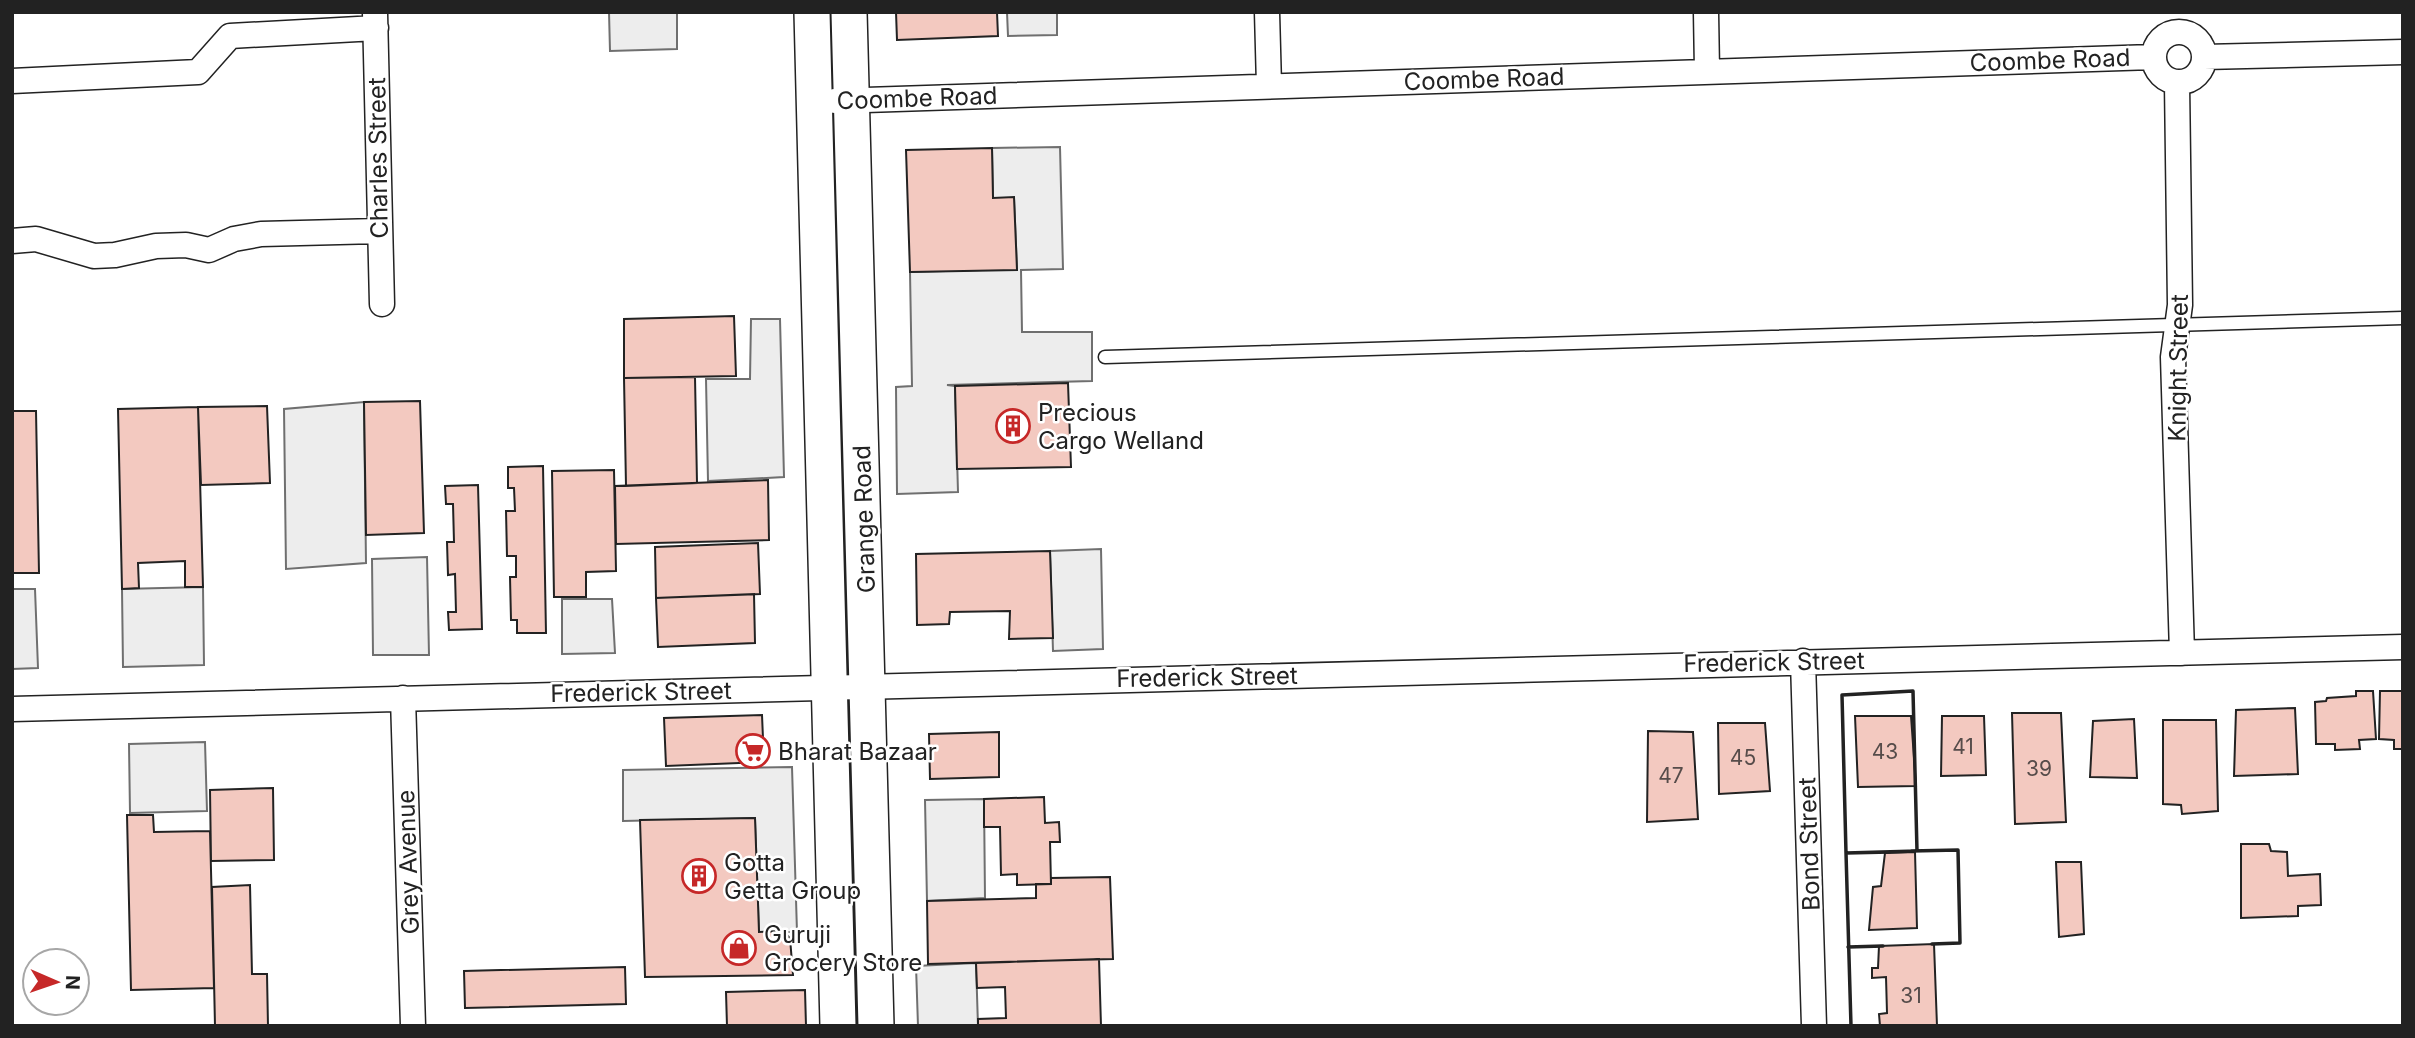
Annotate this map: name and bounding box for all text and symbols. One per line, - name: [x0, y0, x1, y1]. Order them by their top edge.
- street label: Coombe Road: [1969, 43, 2131, 77]
- street label: Coombe Road: [1403, 62, 1565, 96]
- street label: Charles Street: [362, 77, 394, 239]
- street label: Coombe Road: [836, 81, 998, 115]
- street label: Knight Street: [2162, 294, 2194, 442]
- place label: Precious Cargo Welland: [1038, 398, 1204, 455]
- building icon: Precious Cargo Welland: [994, 407, 1032, 445]
- street label: Grange Road: [847, 445, 881, 593]
- street label: Frederick Street: [1683, 646, 1865, 678]
- street label: Frederick Street: [1116, 661, 1298, 693]
- street label: Frederick Street: [550, 676, 732, 708]
- supermarket icon: Bharat Bazaar: [734, 732, 772, 770]
- house number: 41: [1952, 734, 1974, 759]
- place label: Bharat Bazaar: [778, 737, 937, 766]
- house number: 43: [1872, 739, 1898, 764]
- house number: 45: [1730, 745, 1756, 770]
- house number: 39: [2026, 756, 2052, 781]
- house number: 47: [1658, 763, 1684, 788]
- street label: Bond Street: [1792, 777, 1826, 911]
- street label: Grey Avenue: [391, 789, 425, 935]
- place label: Gotta Getta Group: [724, 848, 861, 905]
- building icon: Gotta Getta Group: [680, 857, 718, 895]
- place label: Guruji Grocery Store: [764, 920, 922, 977]
- shop icon: Guruji Grocery Store: [720, 929, 758, 967]
- north arrow: [21, 947, 91, 1017]
- text: N: [61, 975, 84, 990]
- house number: 31: [1900, 983, 1922, 1008]

